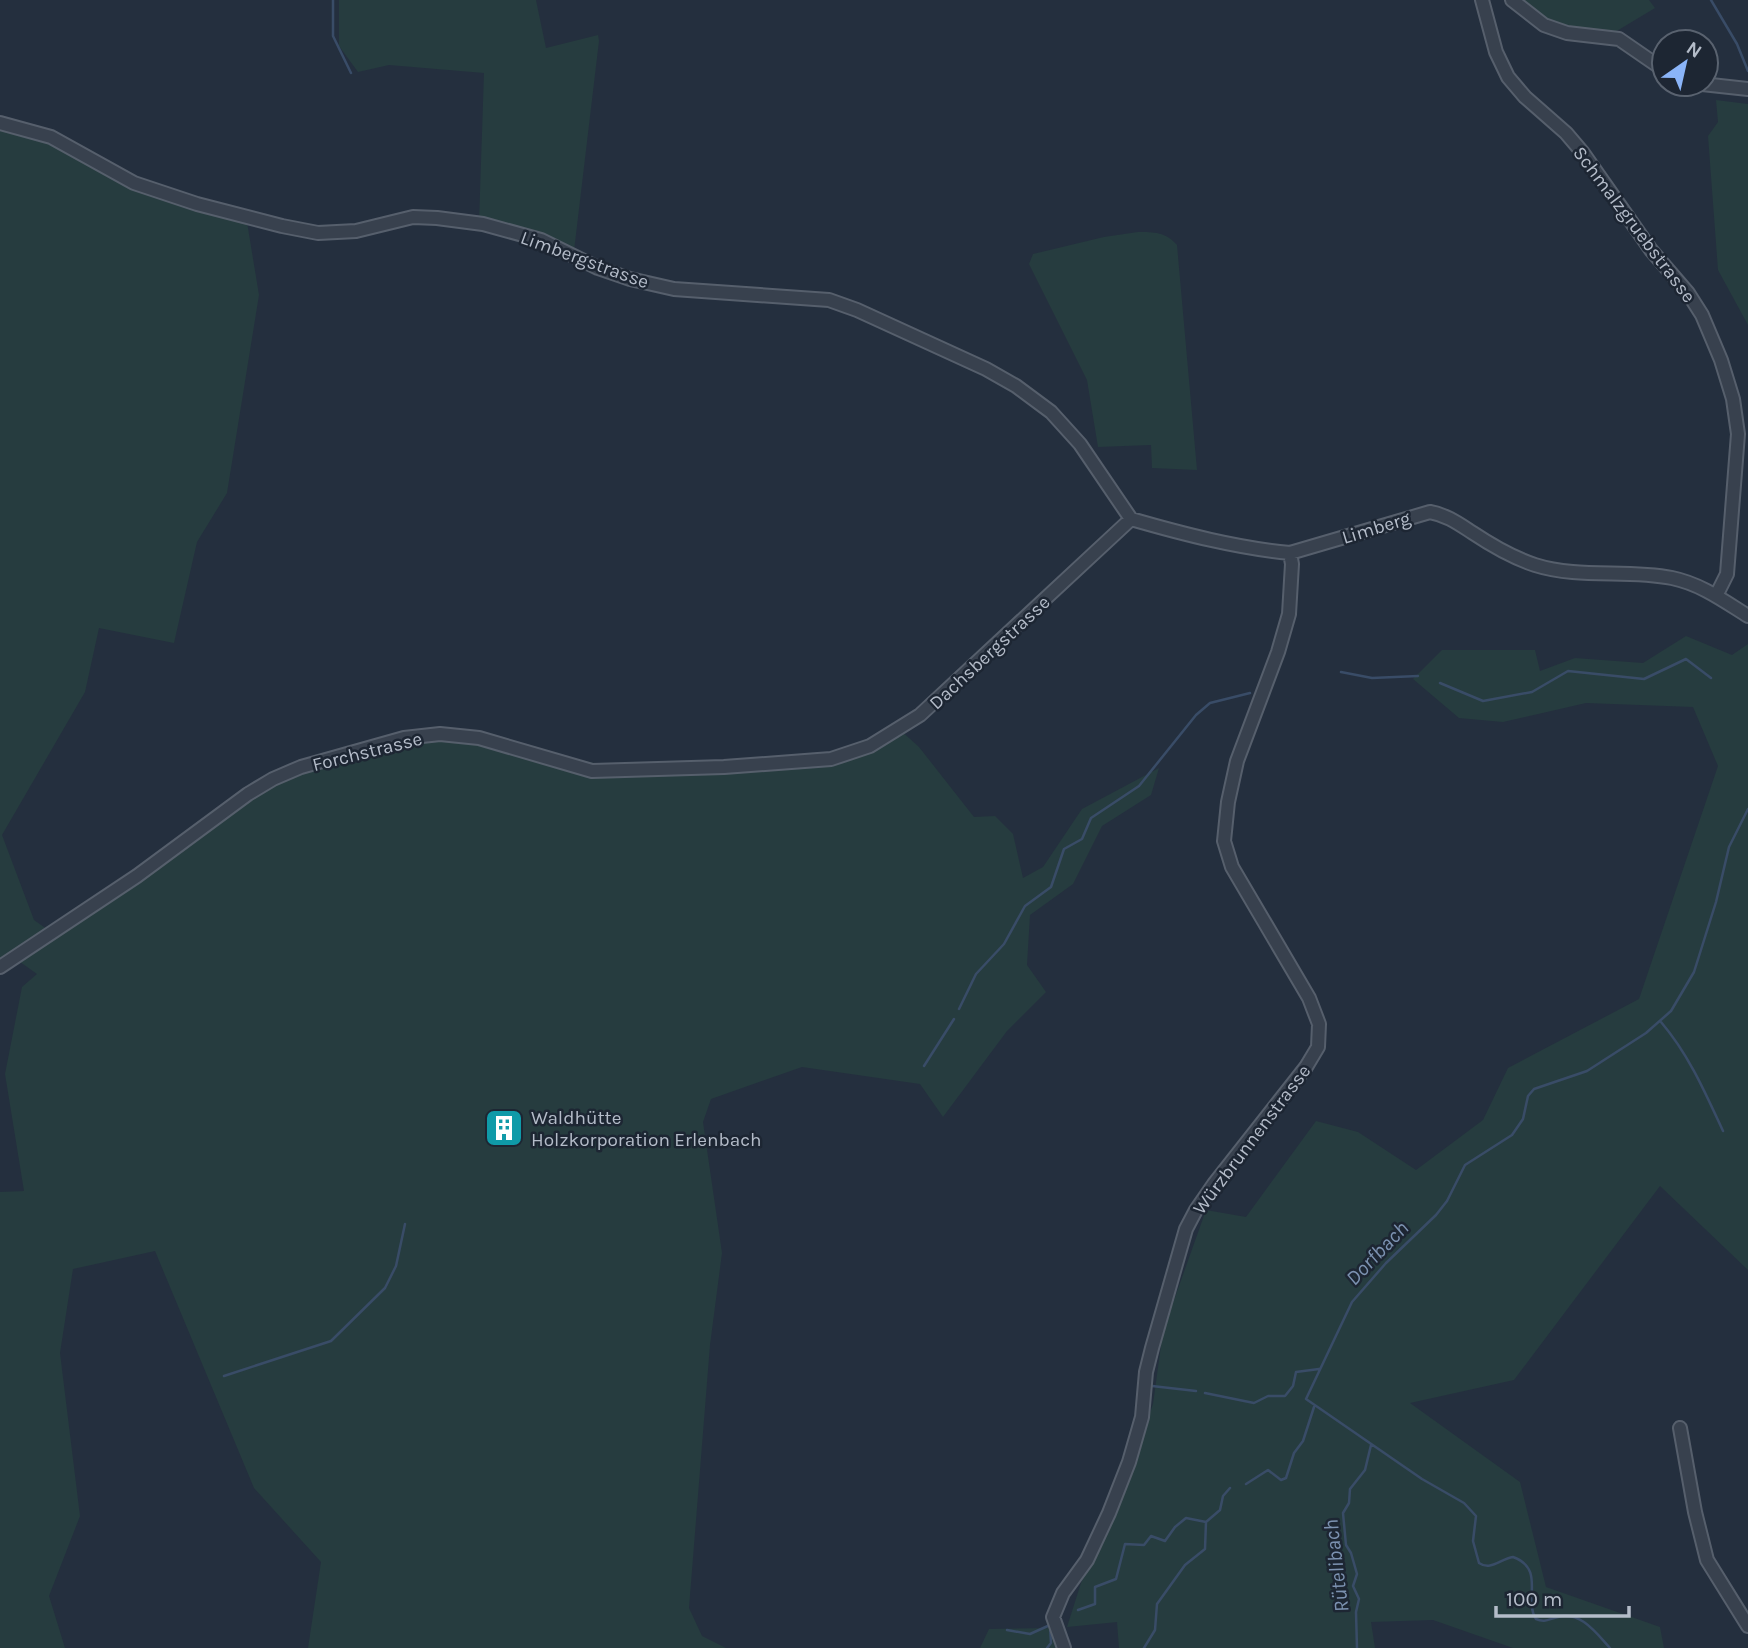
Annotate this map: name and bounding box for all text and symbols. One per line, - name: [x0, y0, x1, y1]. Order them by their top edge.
- north arrow: [1650, 28, 1720, 98]
- text: N: [1682, 37, 1706, 63]
- street label: Schmalzgruebstrasse: [1568, 142, 1700, 307]
- street label: Limbergstrasse: [518, 227, 652, 293]
- street label: Limberg: [1339, 507, 1414, 549]
- street label: Dachsbergstrasse: [925, 591, 1055, 714]
- street label: Forchstrasse: [310, 728, 424, 776]
- street label: Würzbrunnenstrasse: [1188, 1060, 1315, 1219]
- building icon: Waldhütte Holzkorporation Erlenbach: [483, 1107, 525, 1149]
- place label: Waldhütte Holzkorporation Erlenbach: [531, 1107, 761, 1151]
- water label: Dorfbach: [1341, 1216, 1413, 1290]
- water label: Rütelibach: [1318, 1518, 1354, 1614]
- scale bar: [1496, 1574, 1629, 1618]
- text: 100 m: [1506, 1587, 1563, 1611]

